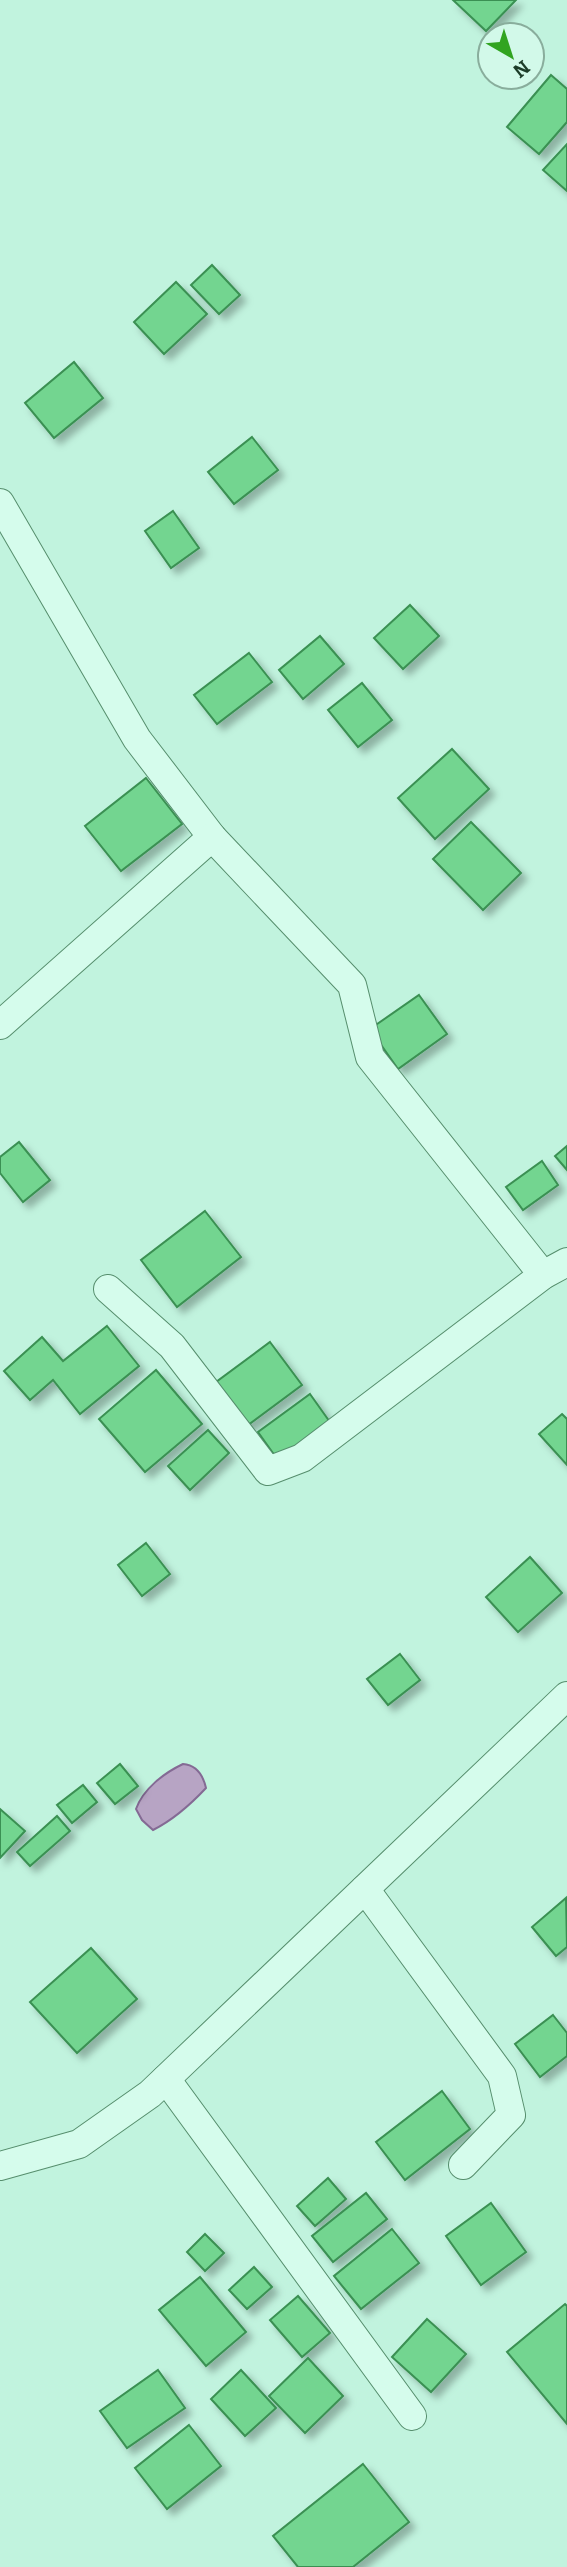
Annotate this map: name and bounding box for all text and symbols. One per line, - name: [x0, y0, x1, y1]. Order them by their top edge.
- north arrow: [476, 21, 546, 91]
- text: N: [508, 55, 534, 83]

